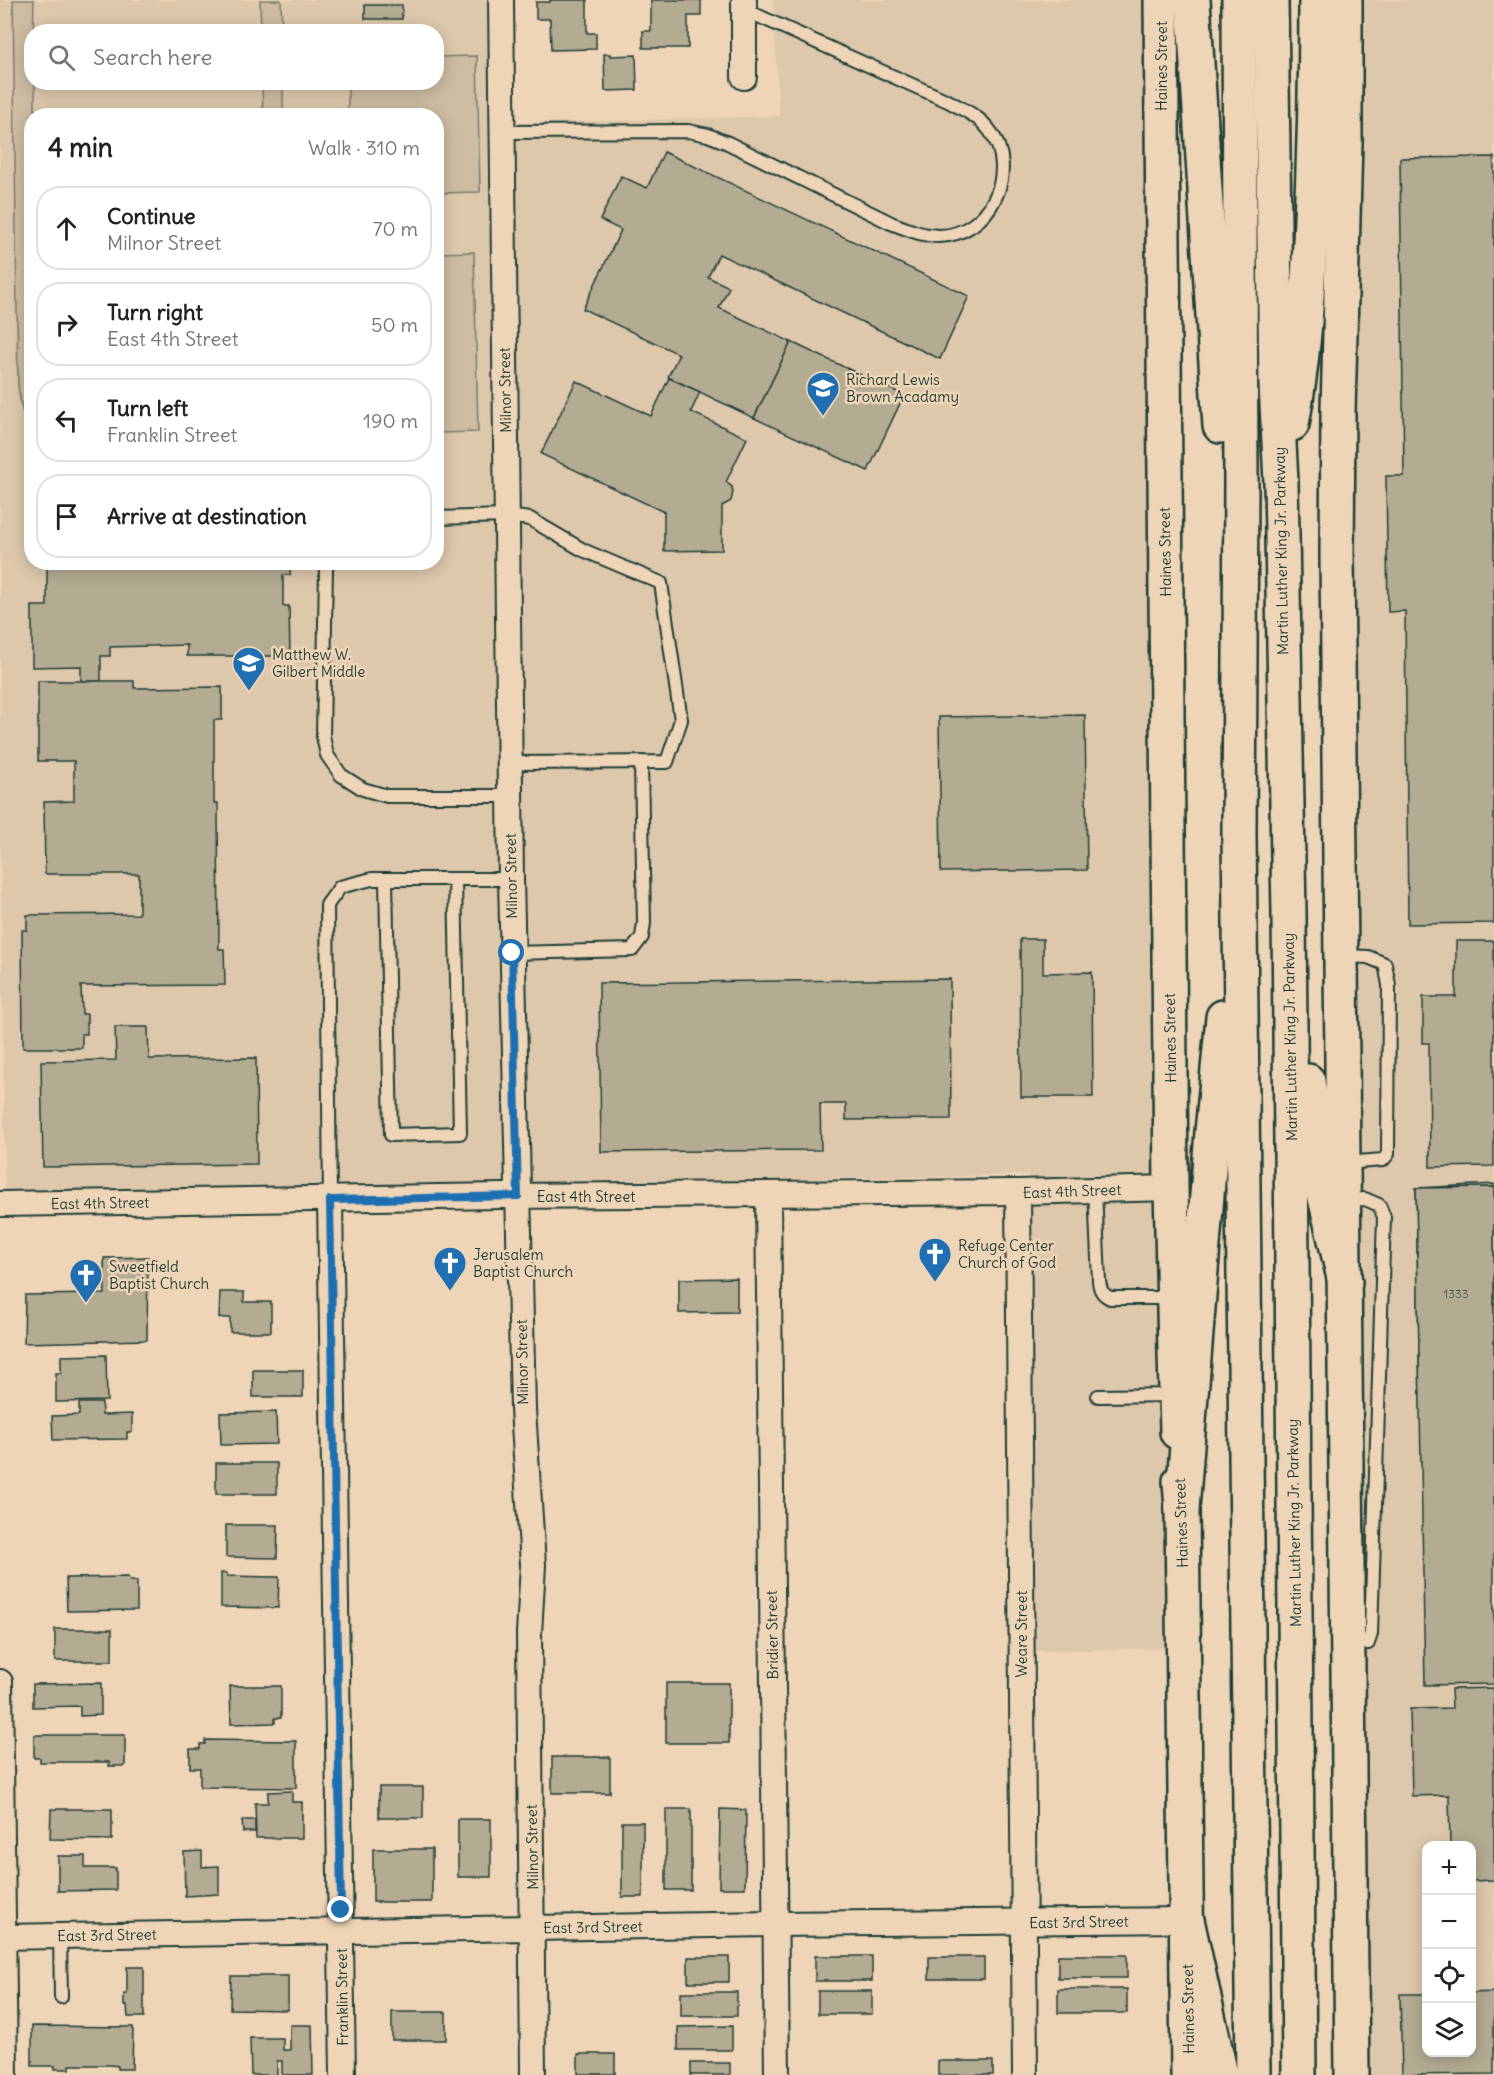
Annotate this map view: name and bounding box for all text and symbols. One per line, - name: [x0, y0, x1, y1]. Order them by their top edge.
- street label: Haines Street: [1152, 21, 1171, 111]
- search box: [24, 24, 444, 90]
- icon: search: [45, 41, 78, 74]
- text: Search here: [93, 43, 212, 71]
- text: 4 min: [48, 131, 113, 164]
- text: Walk · 310 m: [308, 135, 420, 160]
- text: Continue: [107, 202, 196, 230]
- icon: ahead: [50, 212, 83, 245]
- text: 70 m: [373, 216, 418, 241]
- text: Milnor Street: [107, 230, 221, 255]
- text: Turn right: [107, 298, 203, 326]
- icon: right: [50, 308, 83, 341]
- text: 50 m: [371, 312, 418, 337]
- text: East 4th Street: [107, 326, 238, 351]
- street label: Milnor Street: [495, 347, 515, 433]
- school or university icon: Richard Lewis Brown Acadamy: [805, 370, 841, 417]
- place label: Richard Lewis Brown Acadamy: [846, 370, 959, 406]
- text: Turn left: [107, 394, 188, 422]
- icon: left: [50, 404, 83, 437]
- text: 190 m: [363, 408, 418, 433]
- text: Franklin Street: [107, 422, 237, 447]
- street label: Martin Luther King Jr. Parkway: [1270, 447, 1292, 655]
- icon: arrive: [50, 500, 83, 533]
- text: Arrive at destination: [107, 502, 307, 530]
- street label: Haines Street: [1155, 507, 1175, 597]
- school or university icon: Matthew W. Gilbert Middle: [231, 645, 267, 692]
- place label: Matthew W. Gilbert Middle: [272, 645, 365, 681]
- street label: Milnor Street: [501, 833, 521, 919]
- street label: Martin Luther King Jr. Parkway: [1279, 933, 1301, 1141]
- route start: [498, 939, 524, 965]
- street label: Haines Street: [1160, 993, 1180, 1083]
- street label: East 4th Street: [1022, 1180, 1122, 1202]
- street label: East 4th Street: [537, 1187, 635, 1206]
- street label: East 4th Street: [51, 1193, 149, 1213]
- church icon: Refuge Center Church of God: [917, 1236, 953, 1283]
- place label: Refuge Center Church of God: [958, 1236, 1056, 1272]
- church icon: Jerusalem Baptist Church: [432, 1245, 468, 1292]
- place label: Jerusalem Baptist Church: [473, 1245, 574, 1281]
- church icon: Sweetfield Baptist Church: [68, 1257, 104, 1304]
- place label: Sweetfield Baptist Church: [109, 1257, 210, 1293]
- house number: 1333: [1443, 1286, 1469, 1301]
- street label: Milnor Street: [512, 1319, 532, 1405]
- street label: Martin Luther King Jr. Parkway: [1283, 1419, 1305, 1627]
- street label: Haines Street: [1170, 1478, 1192, 1568]
- street label: Bridier Street: [762, 1590, 782, 1680]
- street label: Weare Street: [1012, 1590, 1031, 1678]
- street label: Milnor Street: [522, 1804, 542, 1890]
- map controls: [1422, 1841, 1476, 2057]
- button: +: [1422, 1841, 1476, 1895]
- button: −: [1422, 1895, 1476, 1949]
- route end: [327, 1896, 353, 1922]
- street label: East 3rd Street: [1029, 1912, 1129, 1932]
- street label: East 3rd Street: [543, 1917, 643, 1937]
- street label: East 3rd Street: [57, 1925, 157, 1945]
- street label: Franklin Street: [332, 1948, 352, 2046]
- button: locate: [1422, 1949, 1476, 2003]
- street label: Haines Street: [1178, 1964, 1198, 2054]
- button: layers: [1422, 2003, 1476, 2057]

